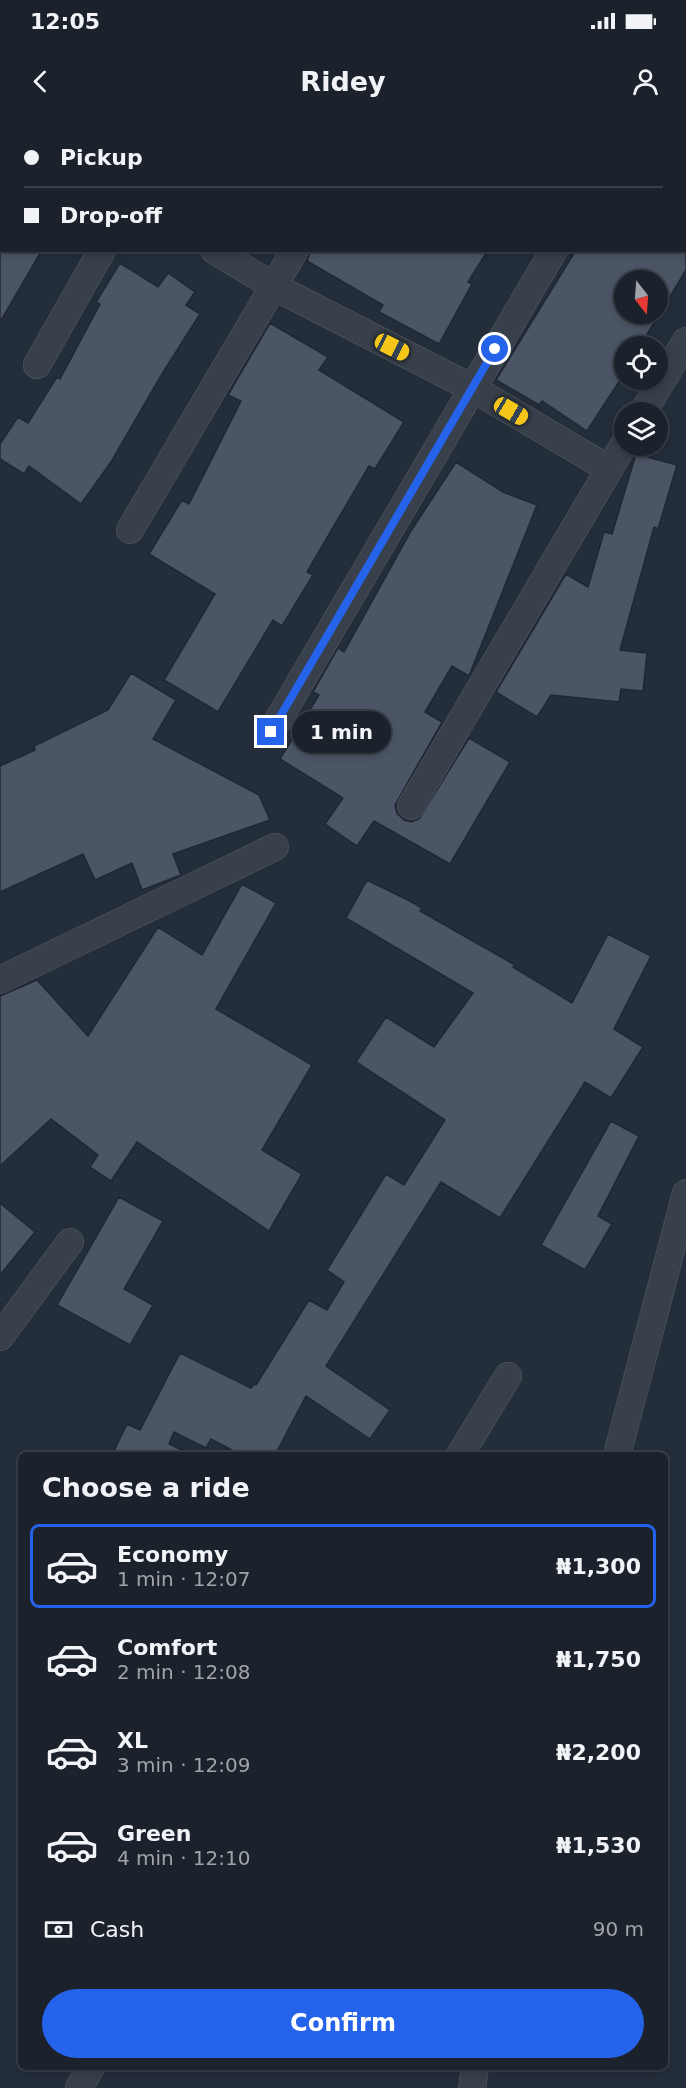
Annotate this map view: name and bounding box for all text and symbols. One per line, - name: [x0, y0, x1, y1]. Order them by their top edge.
- text: 12:05: [30, 9, 100, 34]
- icon: back: [24, 65, 57, 98]
- icon: person: [629, 65, 662, 98]
- text: Ridey: [300, 66, 386, 97]
- text: Pickup: [60, 145, 143, 170]
- text: Drop-off: [60, 203, 162, 228]
- north arrow: [614, 270, 668, 324]
- map controls: [614, 270, 668, 456]
- car: [372, 331, 412, 363]
- route start: [481, 335, 508, 362]
- button: locate: [614, 336, 668, 390]
- car: [491, 394, 531, 428]
- button: layers: [614, 402, 668, 456]
- callout: 1 min: [292, 711, 391, 753]
- route end: [257, 718, 284, 745]
- text: 1 min: [310, 720, 373, 744]
- text: Choose a ride: [42, 1472, 250, 1503]
- icon: car: [45, 1539, 99, 1593]
- text: Economy: [117, 1542, 228, 1567]
- text: ₦1,300: [556, 1554, 641, 1579]
- text: 1 min · 12:07: [117, 1567, 251, 1591]
- icon: car: [45, 1632, 99, 1686]
- text: Comfort: [117, 1635, 217, 1660]
- text: ₦1,750: [556, 1647, 641, 1672]
- text: 2 min · 12:08: [117, 1660, 251, 1684]
- icon: car: [45, 1725, 99, 1779]
- text: XL: [117, 1728, 148, 1753]
- text: ₦2,200: [556, 1740, 641, 1765]
- text: 3 min · 12:09: [117, 1753, 251, 1777]
- icon: car: [45, 1818, 99, 1872]
- text: Green: [117, 1821, 191, 1846]
- text: ₦1,530: [556, 1833, 641, 1858]
- text: 4 min · 12:10: [117, 1846, 251, 1870]
- icon: cash: [42, 1913, 75, 1946]
- text: Cash: [90, 1917, 144, 1942]
- text: 90 m: [593, 1917, 644, 1941]
- button: Confirm: [42, 1989, 644, 2058]

